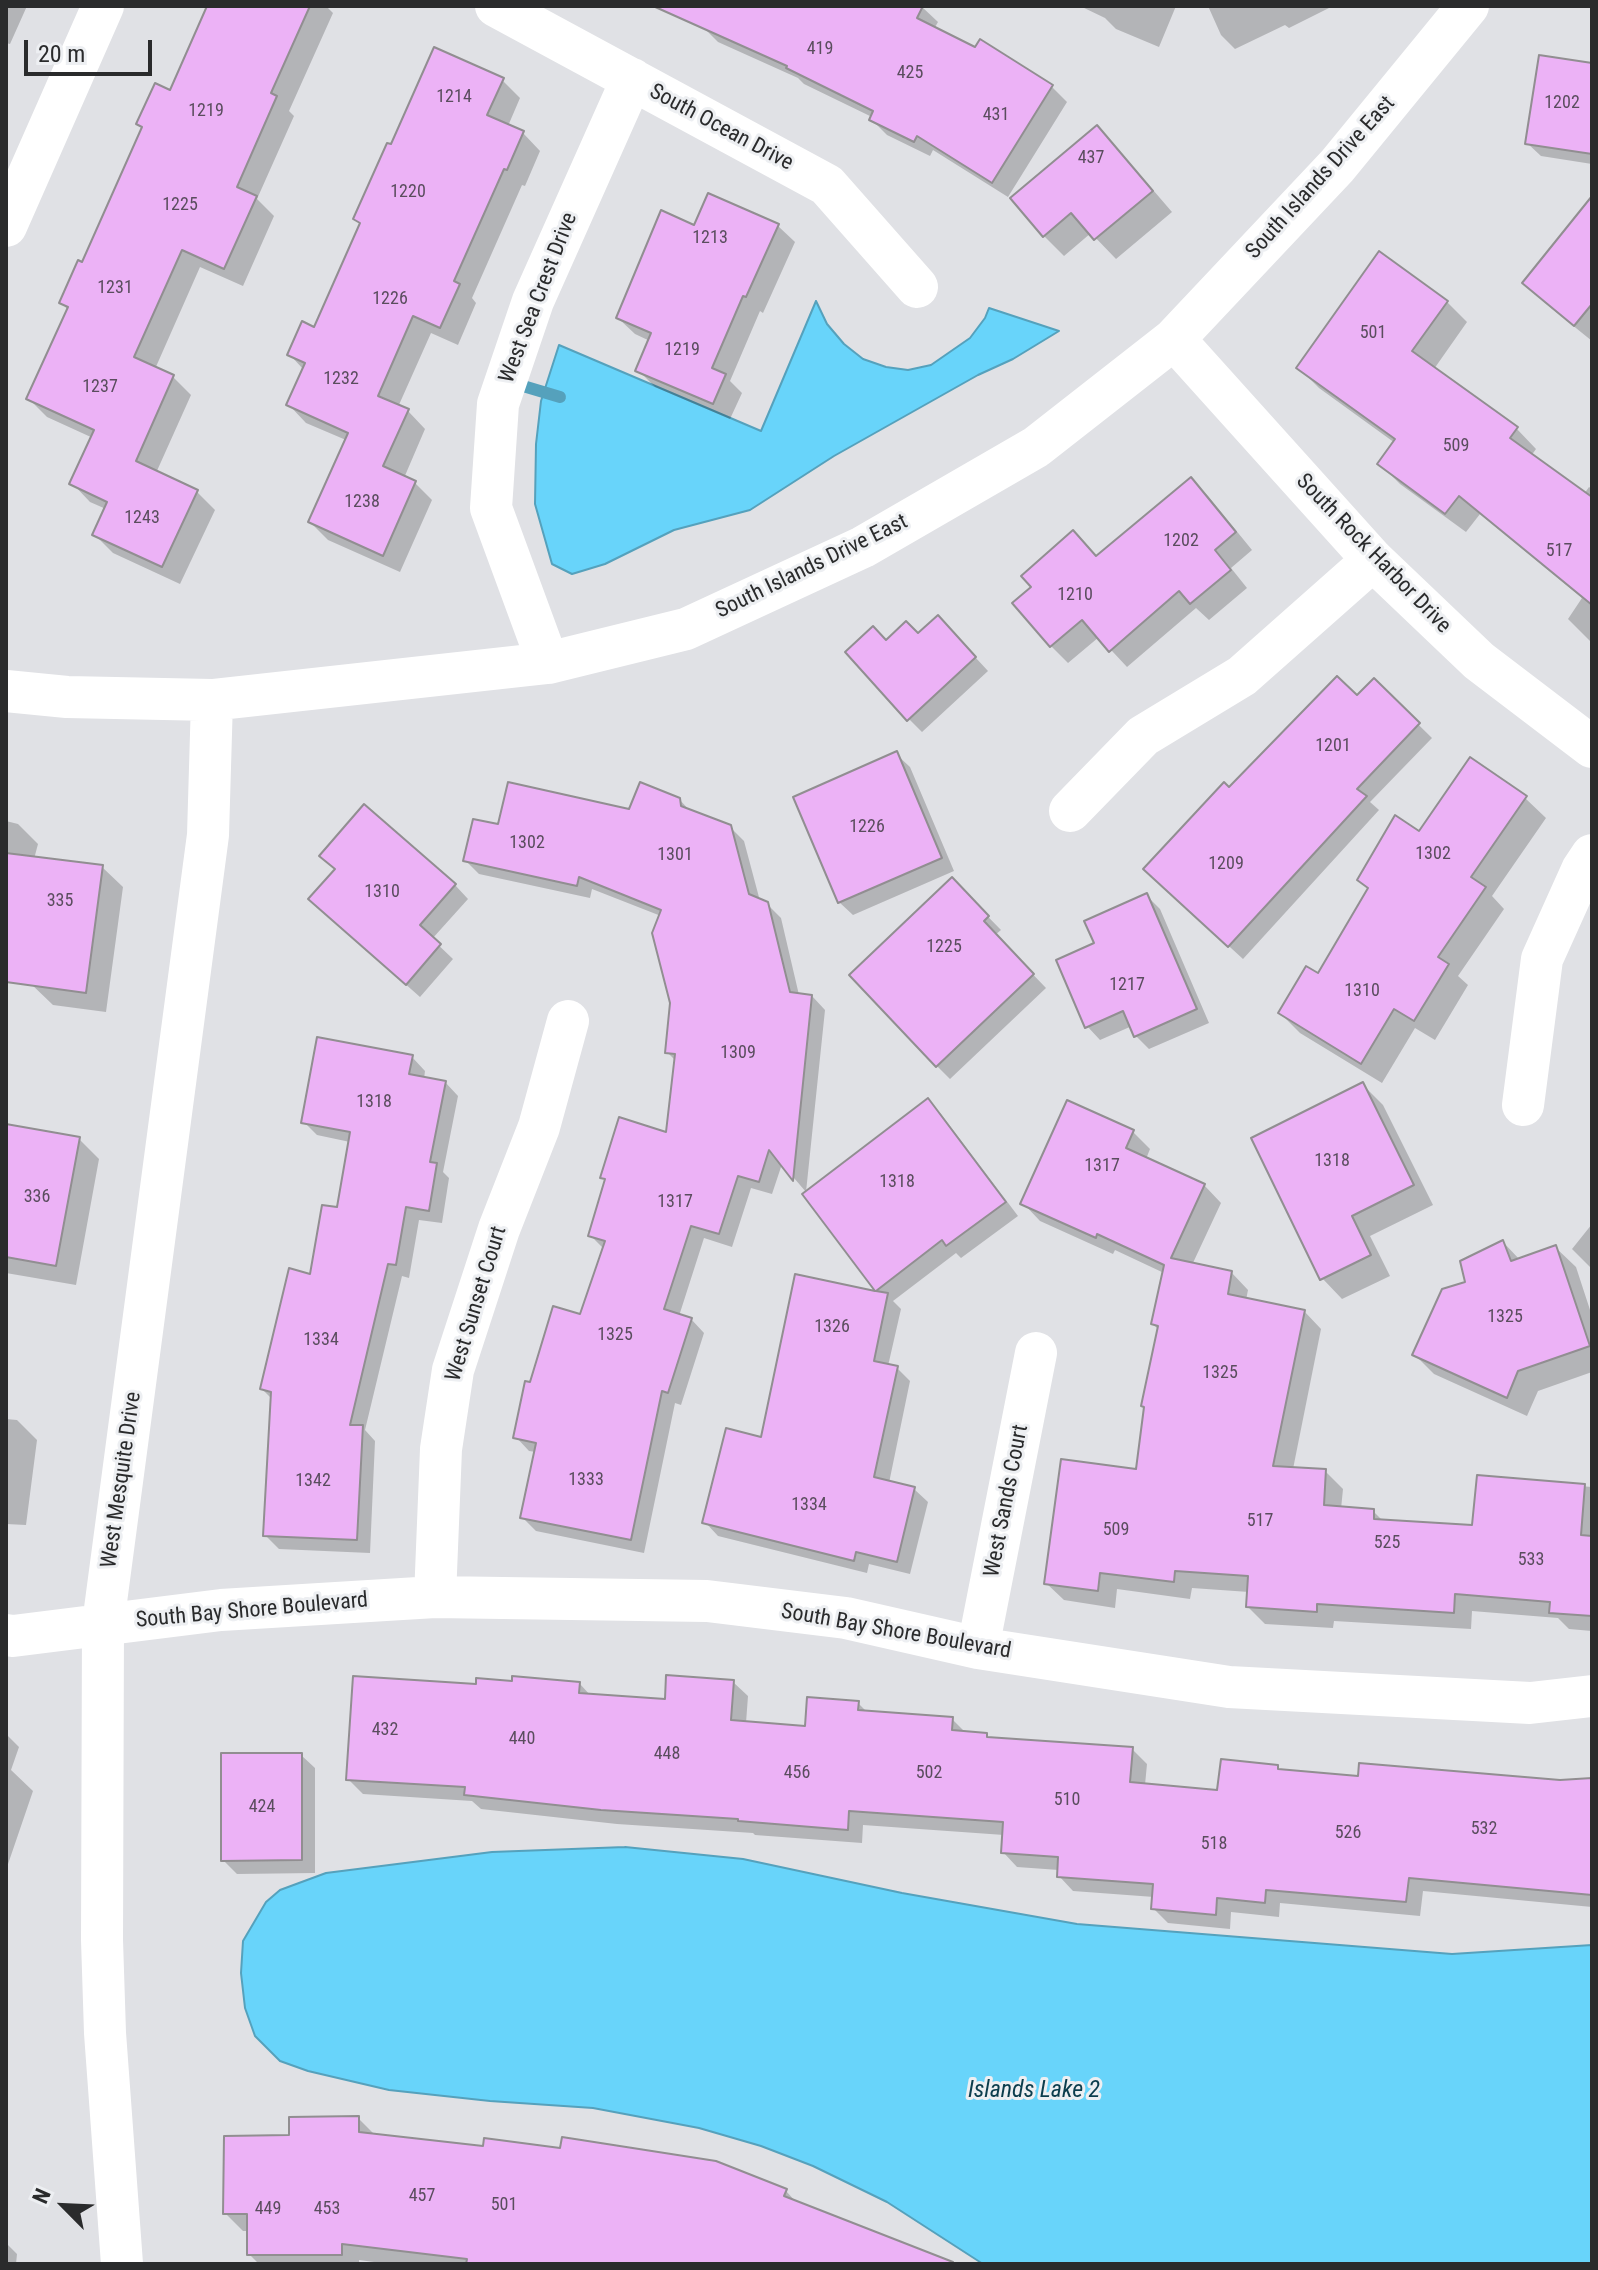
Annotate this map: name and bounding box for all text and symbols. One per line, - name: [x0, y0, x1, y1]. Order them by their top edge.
- scale bar: [28, 24, 156, 74]
- house number: 419: [807, 38, 833, 60]
- text: 20 m: [38, 40, 85, 68]
- house number: 425: [897, 62, 923, 84]
- street label: South Ocean Drive: [645, 79, 797, 177]
- house number: 1214: [436, 86, 472, 108]
- street label: South Islands Drive East: [1241, 91, 1401, 265]
- house number: 1202: [1544, 92, 1580, 114]
- house number: 1219: [188, 100, 224, 122]
- house number: 431: [983, 104, 1009, 126]
- house number: 437: [1078, 147, 1104, 169]
- house number: 1220: [390, 181, 426, 203]
- house number: 1225: [162, 194, 198, 216]
- street label: West Sea Crest Drive: [494, 209, 584, 387]
- house number: 1213: [692, 227, 728, 249]
- house number: 1231: [97, 277, 133, 299]
- house number: 1226: [372, 288, 408, 310]
- house number: 501: [1360, 322, 1386, 344]
- house number: 1219: [664, 339, 700, 361]
- house number: 1232: [323, 368, 359, 390]
- house number: 1237: [82, 376, 118, 398]
- house number: 509: [1443, 435, 1469, 457]
- street label: South Rock Harbor Drive: [1290, 469, 1456, 639]
- house number: 1238: [344, 491, 380, 513]
- house number: 1243: [124, 507, 160, 529]
- street label: South Islands Drive East: [712, 509, 912, 625]
- house number: 1202: [1163, 530, 1199, 552]
- house number: 517: [1546, 540, 1572, 562]
- house number: 1210: [1057, 584, 1093, 606]
- house number: 1201: [1315, 735, 1351, 757]
- house number: 1226: [849, 816, 885, 838]
- house number: 1302: [509, 832, 545, 854]
- house number: 1302: [1415, 843, 1451, 865]
- house number: 1301: [657, 844, 693, 866]
- house number: 1209: [1208, 853, 1244, 875]
- house number: 1310: [364, 881, 400, 903]
- house number: 335: [47, 890, 73, 912]
- house number: 1225: [926, 936, 962, 958]
- house number: 1217: [1109, 974, 1145, 996]
- house number: 1310: [1344, 980, 1380, 1002]
- house number: 1309: [720, 1042, 756, 1064]
- house number: 1318: [356, 1091, 392, 1113]
- house number: 1318: [1314, 1150, 1350, 1172]
- house number: 1317: [1084, 1155, 1120, 1177]
- house number: 1318: [879, 1171, 915, 1193]
- house number: 336: [24, 1186, 50, 1208]
- house number: 1317: [657, 1191, 693, 1213]
- street label: West Sunset Court: [441, 1223, 513, 1385]
- house number: 1325: [1487, 1306, 1523, 1328]
- house number: 1326: [814, 1316, 850, 1338]
- house number: 1325: [597, 1324, 633, 1346]
- house number: 1334: [303, 1329, 339, 1351]
- house number: 1325: [1202, 1362, 1238, 1384]
- street label: West Mesquite Drive: [97, 1390, 147, 1570]
- street label: West Sands Court: [979, 1422, 1035, 1580]
- house number: 1333: [568, 1469, 604, 1491]
- house number: 1342: [295, 1470, 331, 1492]
- house number: 1334: [791, 1494, 827, 1516]
- house number: 517: [1247, 1510, 1273, 1532]
- house number: 509: [1103, 1519, 1129, 1541]
- house number: 525: [1374, 1532, 1400, 1554]
- house number: 533: [1518, 1549, 1544, 1571]
- street label: South Bay Shore Boulevard: [135, 1588, 369, 1634]
- street label: South Bay Shore Boulevard: [779, 1599, 1013, 1665]
- house number: 432: [372, 1719, 398, 1741]
- house number: 440: [509, 1728, 535, 1750]
- house number: 448: [654, 1743, 680, 1765]
- house number: 456: [784, 1762, 810, 1784]
- house number: 502: [916, 1762, 942, 1784]
- house number: 510: [1054, 1789, 1080, 1811]
- house number: 424: [249, 1796, 275, 1818]
- house number: 532: [1471, 1818, 1497, 1840]
- house number: 526: [1335, 1822, 1361, 1844]
- house number: 518: [1201, 1833, 1227, 1855]
- water label: Islands Lake 2: [968, 2077, 1100, 2105]
- north arrow: [24, 2166, 104, 2246]
- text: N: [27, 2185, 56, 2207]
- house number: 457: [409, 2185, 435, 2207]
- house number: 501: [491, 2194, 517, 2216]
- house number: 449: [255, 2198, 281, 2220]
- house number: 453: [314, 2198, 340, 2220]

